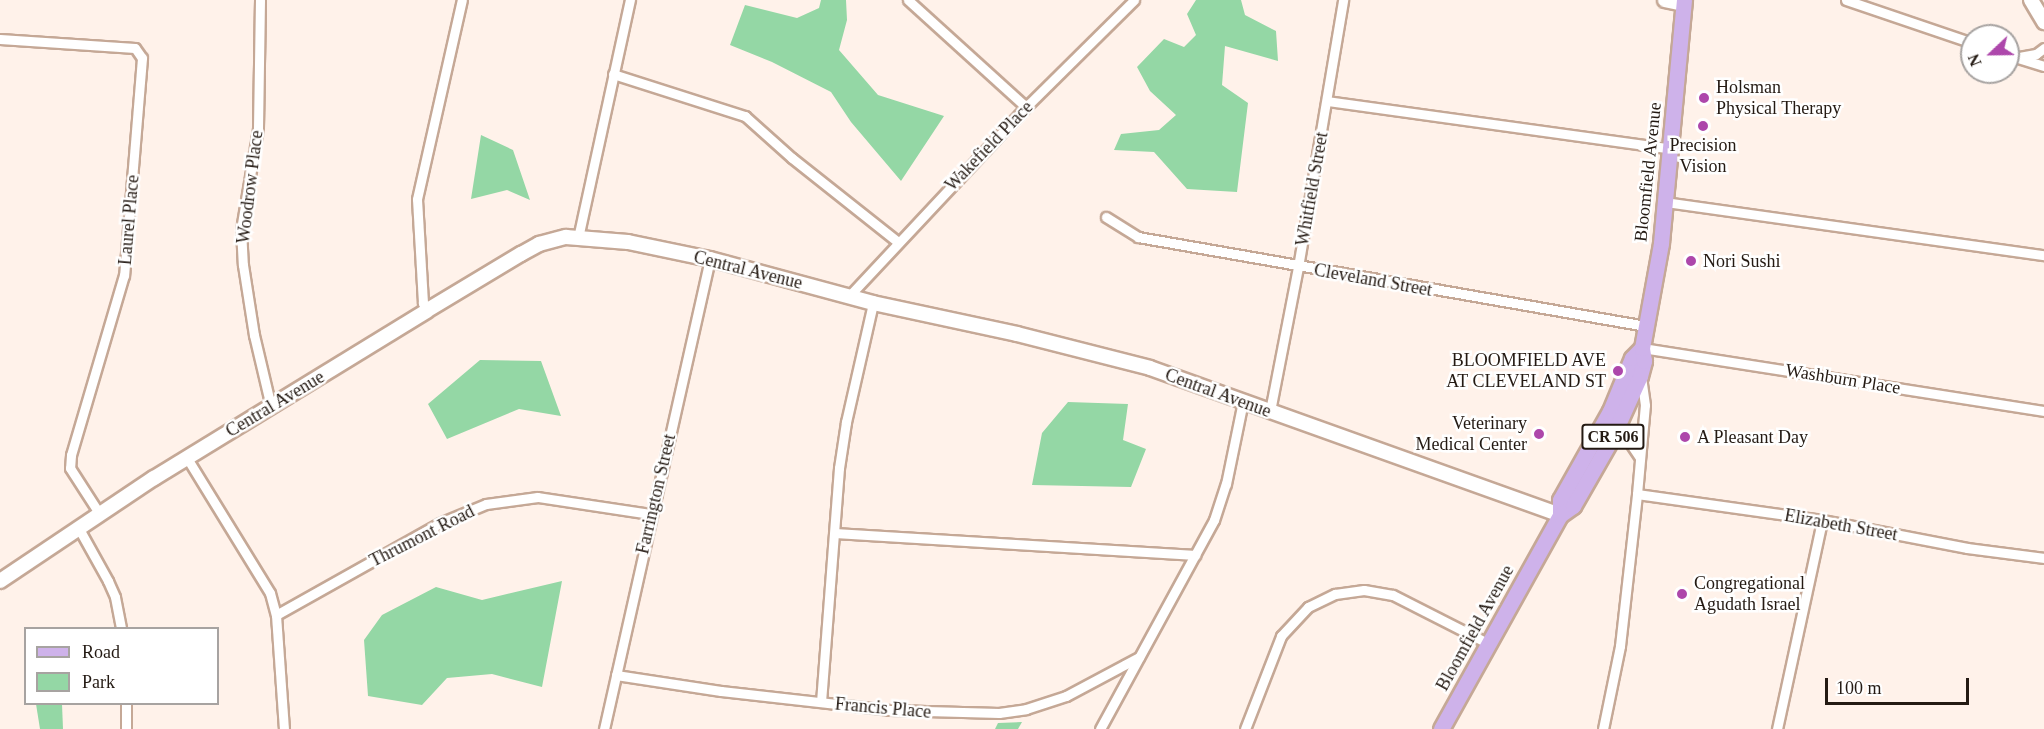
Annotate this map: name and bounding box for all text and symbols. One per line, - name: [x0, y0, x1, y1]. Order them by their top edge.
- north arrow: [1960, 24, 2020, 84]
- text: N: [1965, 52, 1985, 69]
- place label: Holsman Physical Therapy: [1716, 77, 1841, 119]
- marker: Holsman Physical Therapy: [1697, 91, 1711, 105]
- street label: Wakefield Place: [941, 96, 1037, 196]
- street label: Bloomfield Avenue: [1630, 101, 1666, 243]
- marker: Precision Vision: [1696, 119, 1710, 133]
- street label: Woodrow Place: [232, 129, 268, 245]
- street label: Whitfield Street: [1291, 130, 1333, 248]
- place label: Precision Vision: [1670, 135, 1736, 178]
- street label: Laurel Place: [114, 174, 144, 266]
- street label: Central Avenue: [691, 246, 805, 294]
- place label: Nori Sushi: [1703, 250, 1781, 272]
- marker: Nori Sushi: [1684, 254, 1698, 268]
- street label: Cleveland Street: [1312, 259, 1434, 301]
- place label: BLOOMFIELD AVE AT CLEVELAND ST: [1446, 350, 1606, 392]
- street label: Washburn Place: [1784, 359, 1902, 399]
- street label: Central Avenue: [1162, 364, 1274, 422]
- marker: BLOOMFIELD AVE AT CLEVELAND ST: [1611, 364, 1625, 378]
- street label: Central Avenue: [221, 366, 329, 442]
- place label: Veterinary Medical Center: [1416, 413, 1527, 456]
- road number: CR 506: [1580, 424, 1646, 450]
- place label: A Pleasant Day: [1697, 426, 1809, 448]
- marker: Veterinary Medical Center: [1532, 427, 1546, 441]
- marker: A Pleasant Day: [1678, 430, 1692, 444]
- street label: Farrington Street: [632, 432, 680, 556]
- street label: Thrumont Road: [366, 500, 478, 572]
- street label: Elizabeth Street: [1783, 504, 1899, 546]
- street label: Bloomfield Avenue: [1431, 561, 1519, 695]
- place label: Congregational Agudath Israel: [1694, 573, 1805, 616]
- marker: Congregational Agudath Israel: [1675, 587, 1689, 601]
- legend: [24, 627, 219, 705]
- text: Road: [82, 642, 120, 662]
- scale bar: [1828, 666, 1972, 704]
- text: Park: [82, 672, 115, 692]
- text: 100 m: [1836, 678, 1882, 698]
- street label: Francis Place: [834, 693, 932, 723]

